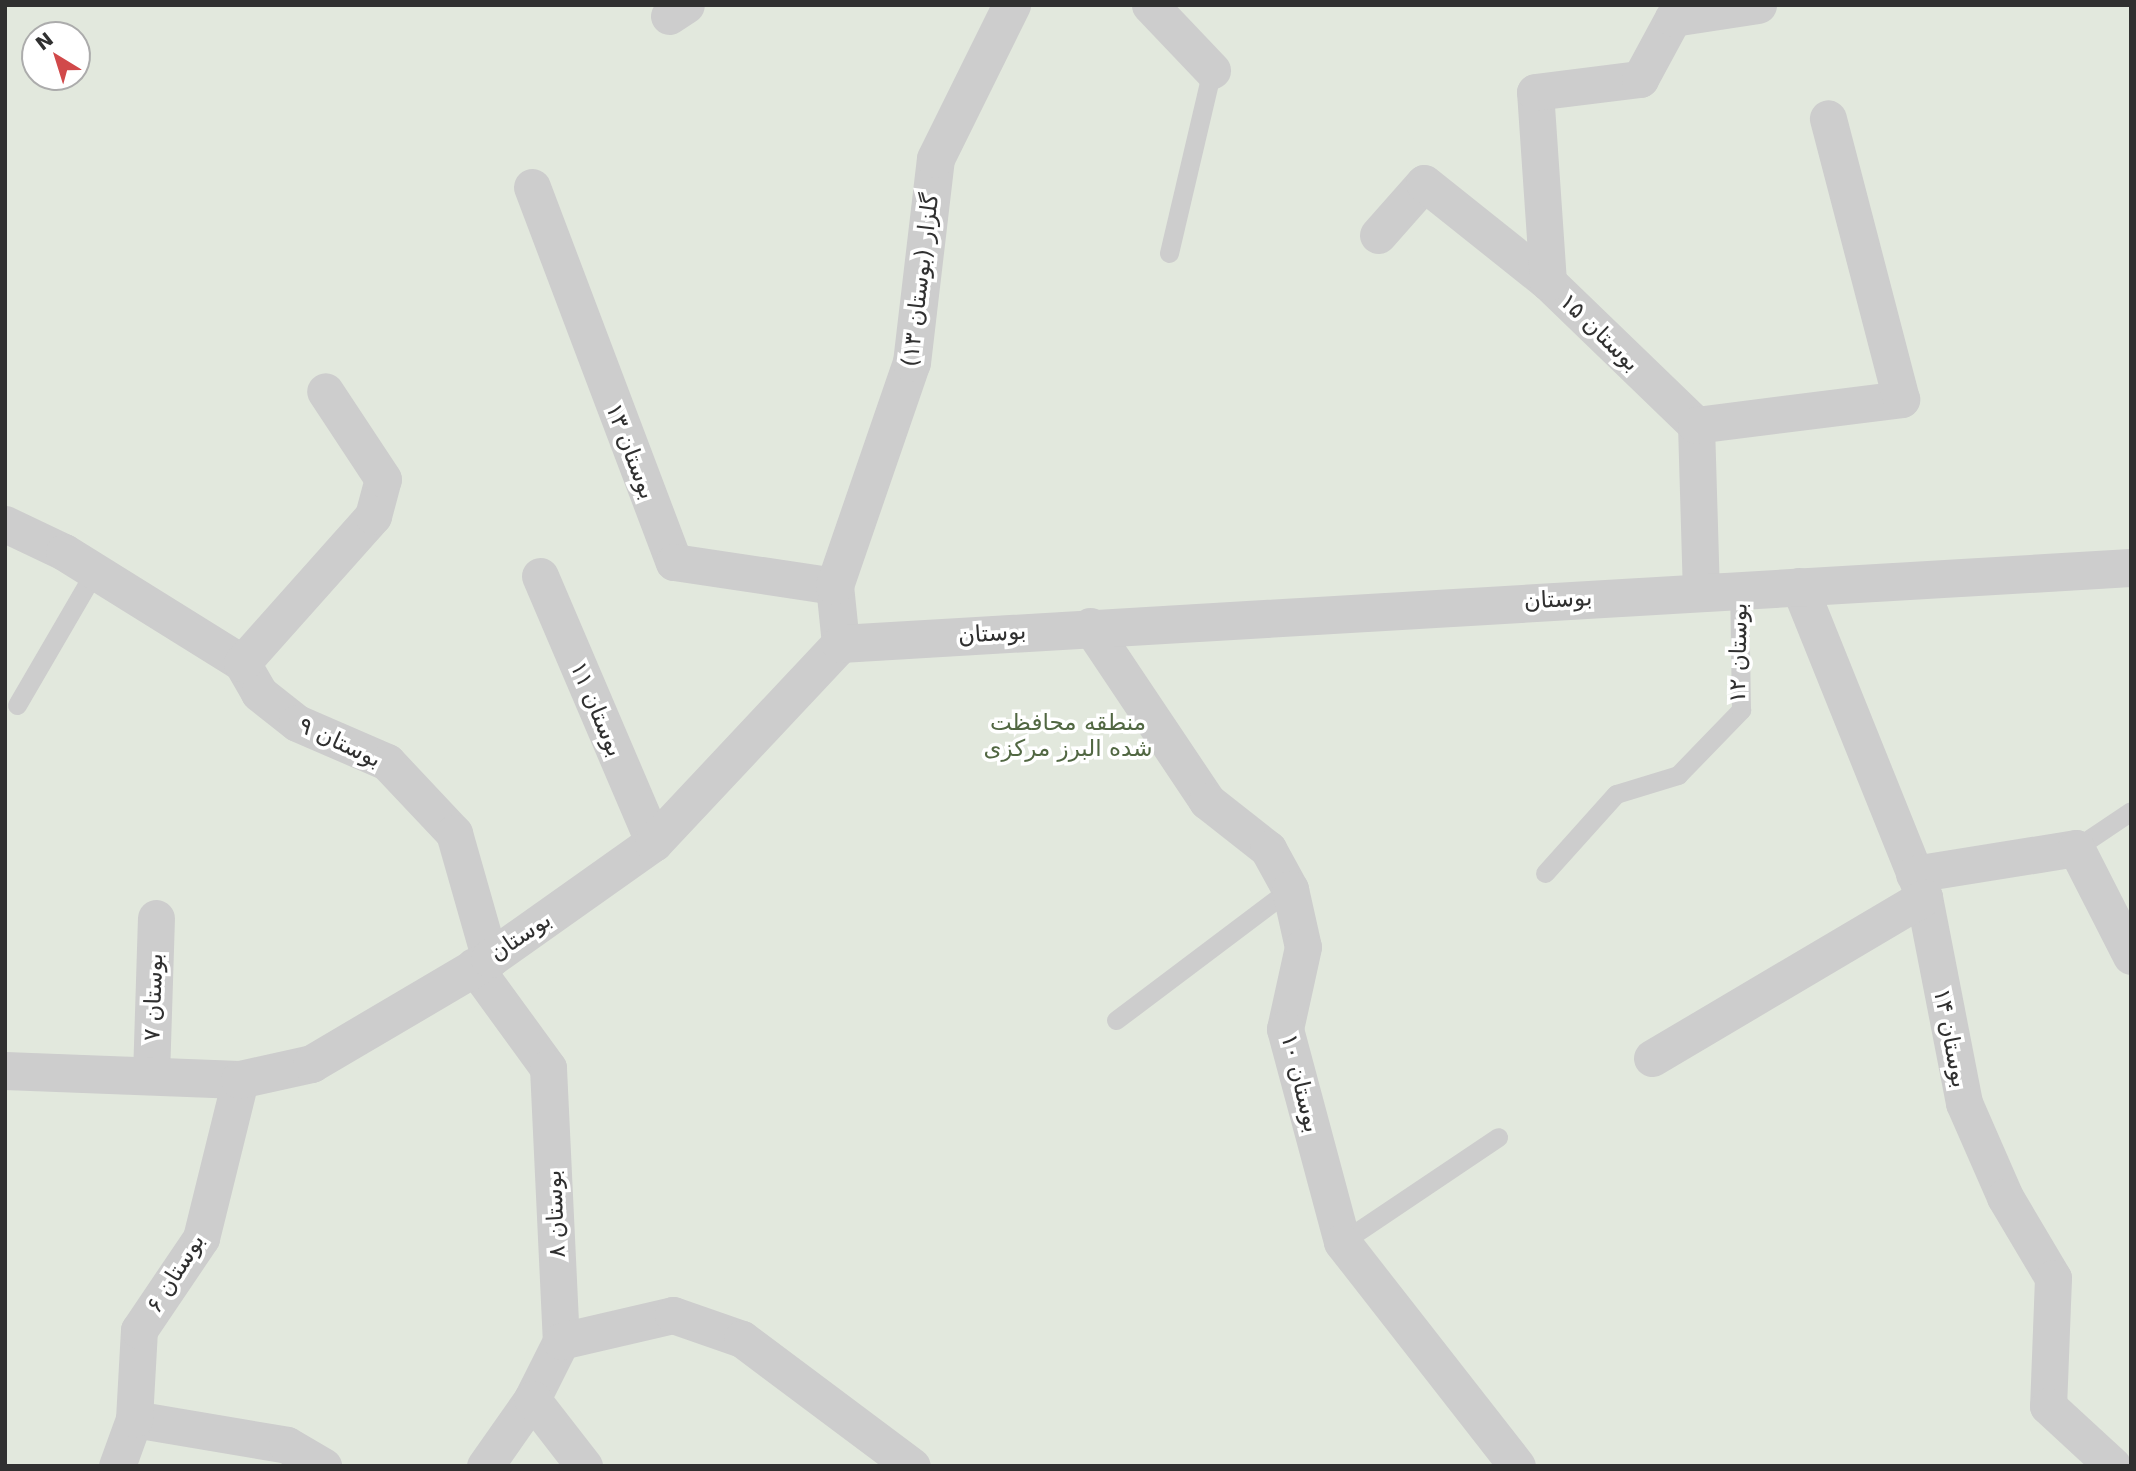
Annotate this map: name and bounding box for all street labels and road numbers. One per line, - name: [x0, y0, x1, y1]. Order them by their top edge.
- street label: گلزار (بوستان ۱۳): [896, 192, 944, 368]
- street label: بوستان ۱۵: [1554, 287, 1646, 377]
- street label: بوستان ۱۳: [600, 399, 662, 503]
- street label: بوستان: [1523, 583, 1593, 615]
- street label: بوستان ۱۲: [1723, 603, 1753, 703]
- street label: بوستان: [957, 617, 1027, 649]
- street label: بوستان ۱۱: [565, 657, 629, 761]
- street label: بوستان ۹: [294, 711, 386, 773]
- street label: بوستان: [484, 905, 556, 967]
- street label: بوستان ۷: [138, 953, 168, 1041]
- street label: بوستان ۱۴: [1928, 986, 1974, 1090]
- street label: بوستان ۱۰: [1275, 1031, 1327, 1135]
- street label: بوستان ۸: [539, 1169, 571, 1259]
- street label: بوستان ۶: [140, 1228, 210, 1318]

